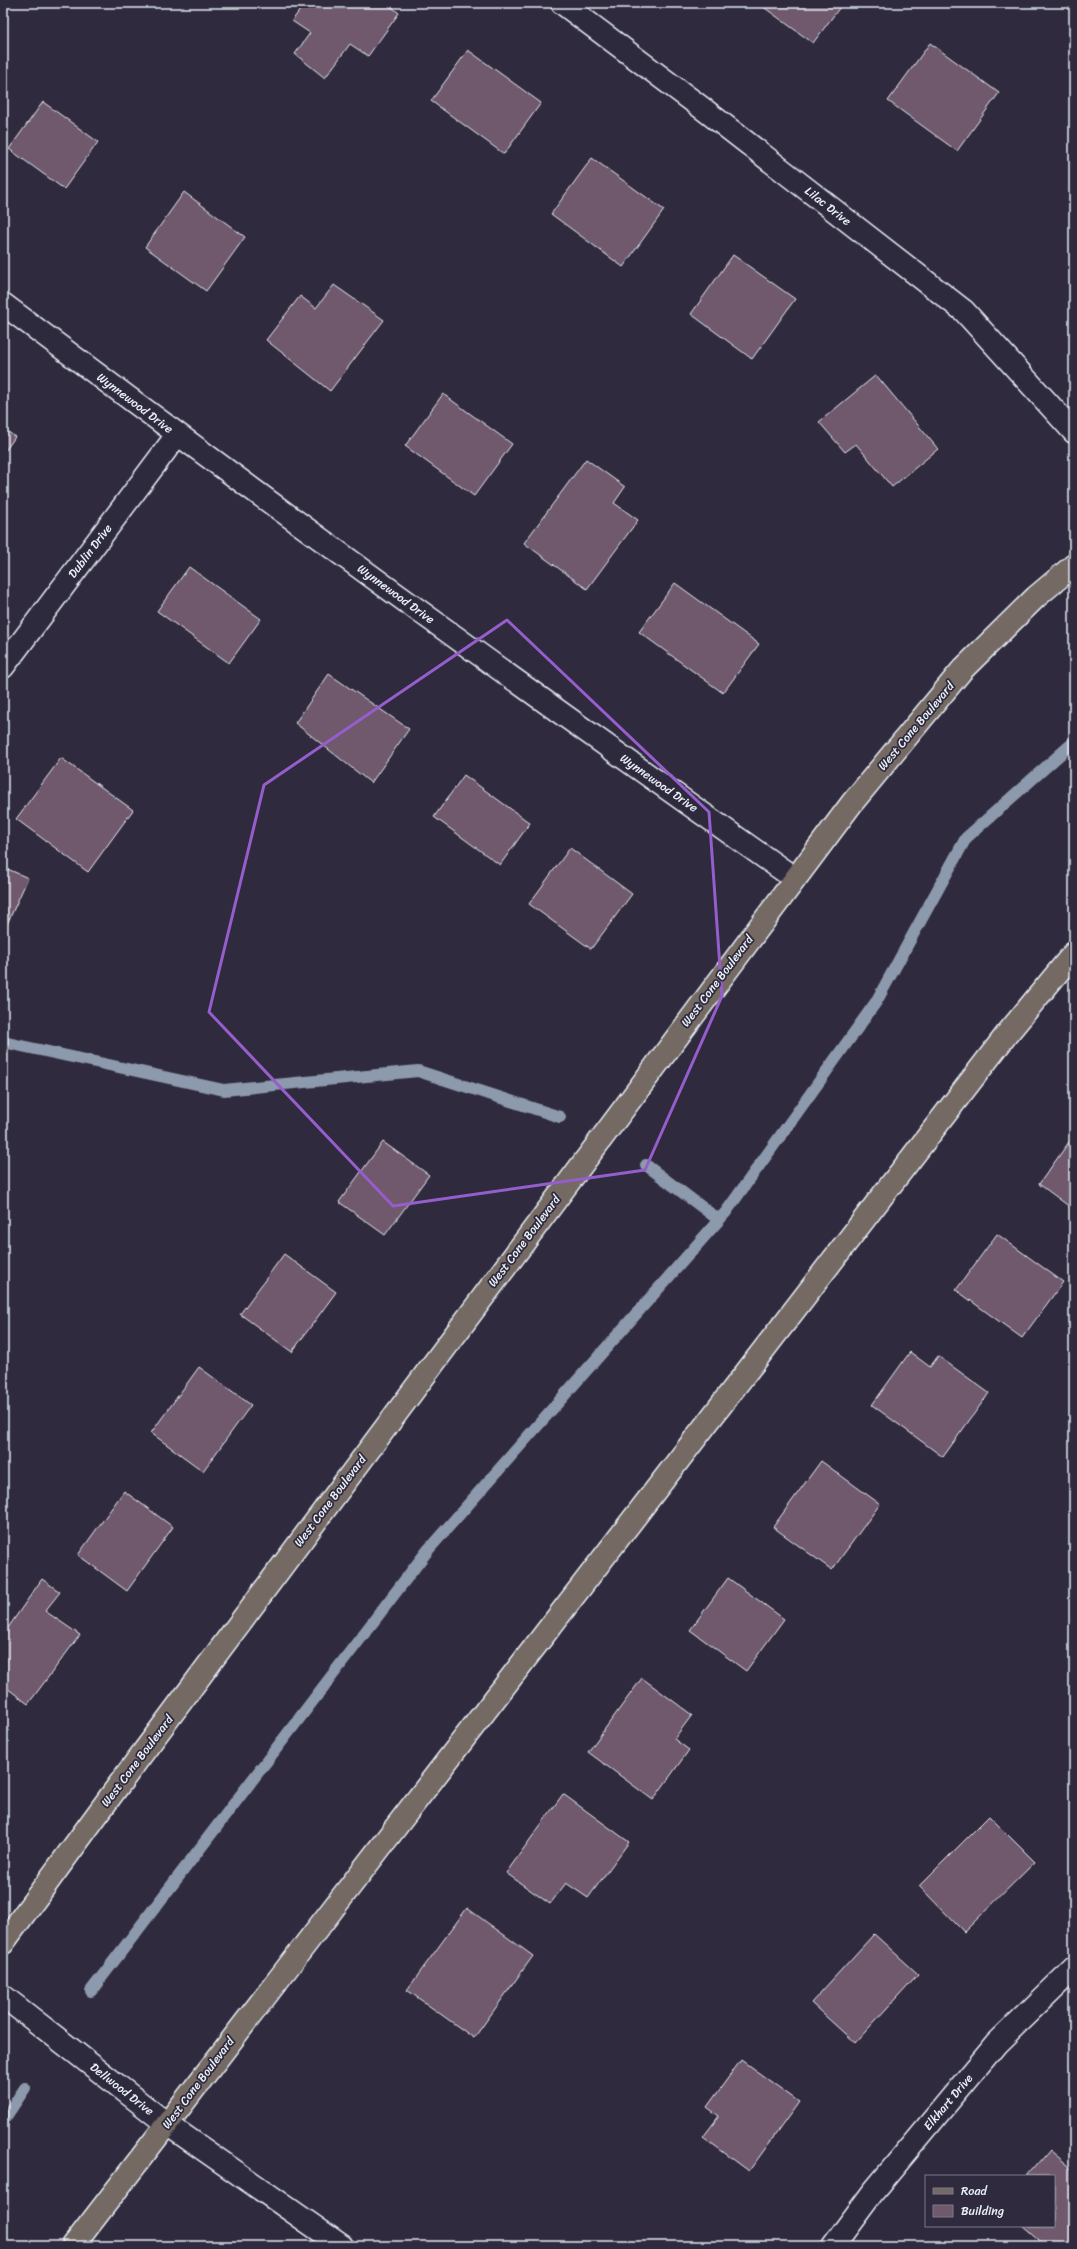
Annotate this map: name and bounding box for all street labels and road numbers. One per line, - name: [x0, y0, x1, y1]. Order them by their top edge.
- street label: Lilac Drive: [800, 181, 856, 231]
- street label: Wynnewood Drive: [92, 367, 178, 439]
- street label: Dublin Drive: [62, 519, 118, 583]
- street label: Wynnewood Drive: [352, 558, 440, 630]
- street label: West Cone Boulevard: [872, 675, 961, 775]
- street label: Wynnewood Drive: [615, 748, 703, 818]
- street label: West Cone Boulevard: [675, 929, 760, 1032]
- street label: West Cone Boulevard: [482, 1189, 567, 1292]
- street label: West Cone Boulevard: [288, 1449, 373, 1552]
- street label: West Cone Boulevard: [95, 1709, 180, 1812]
- street label: West Cone Boulevard: [156, 2031, 241, 2134]
- street label: Dellwood Drive: [85, 2057, 159, 2121]
- street label: Elkhart Drive: [917, 2068, 979, 2135]

